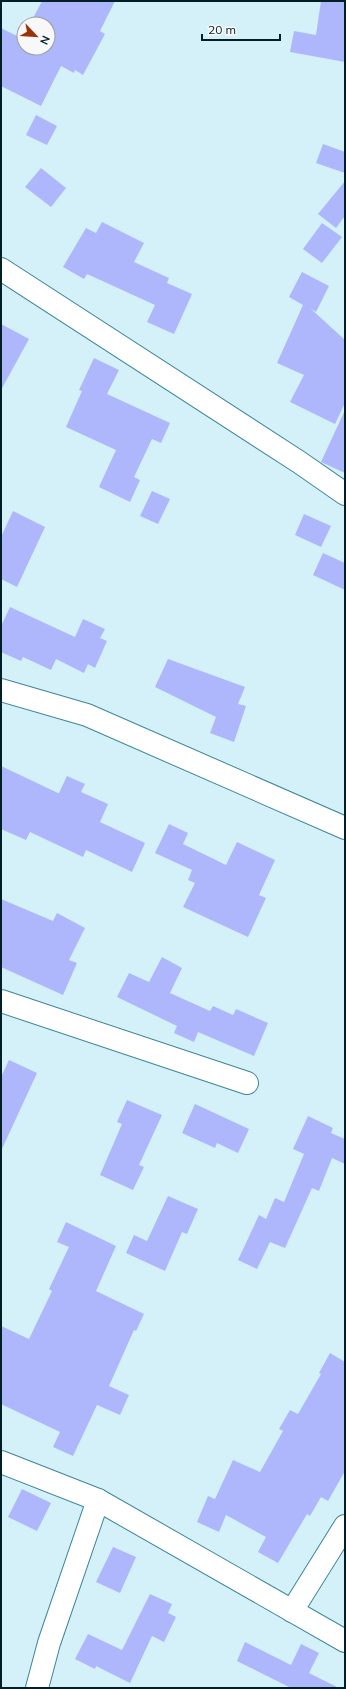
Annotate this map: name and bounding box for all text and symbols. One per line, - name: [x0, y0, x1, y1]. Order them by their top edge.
- north arrow: [16, 16, 56, 56]
- scale bar: [202, 16, 280, 42]
- text: 20 m: [208, 22, 236, 37]
- text: N: [37, 34, 53, 47]

